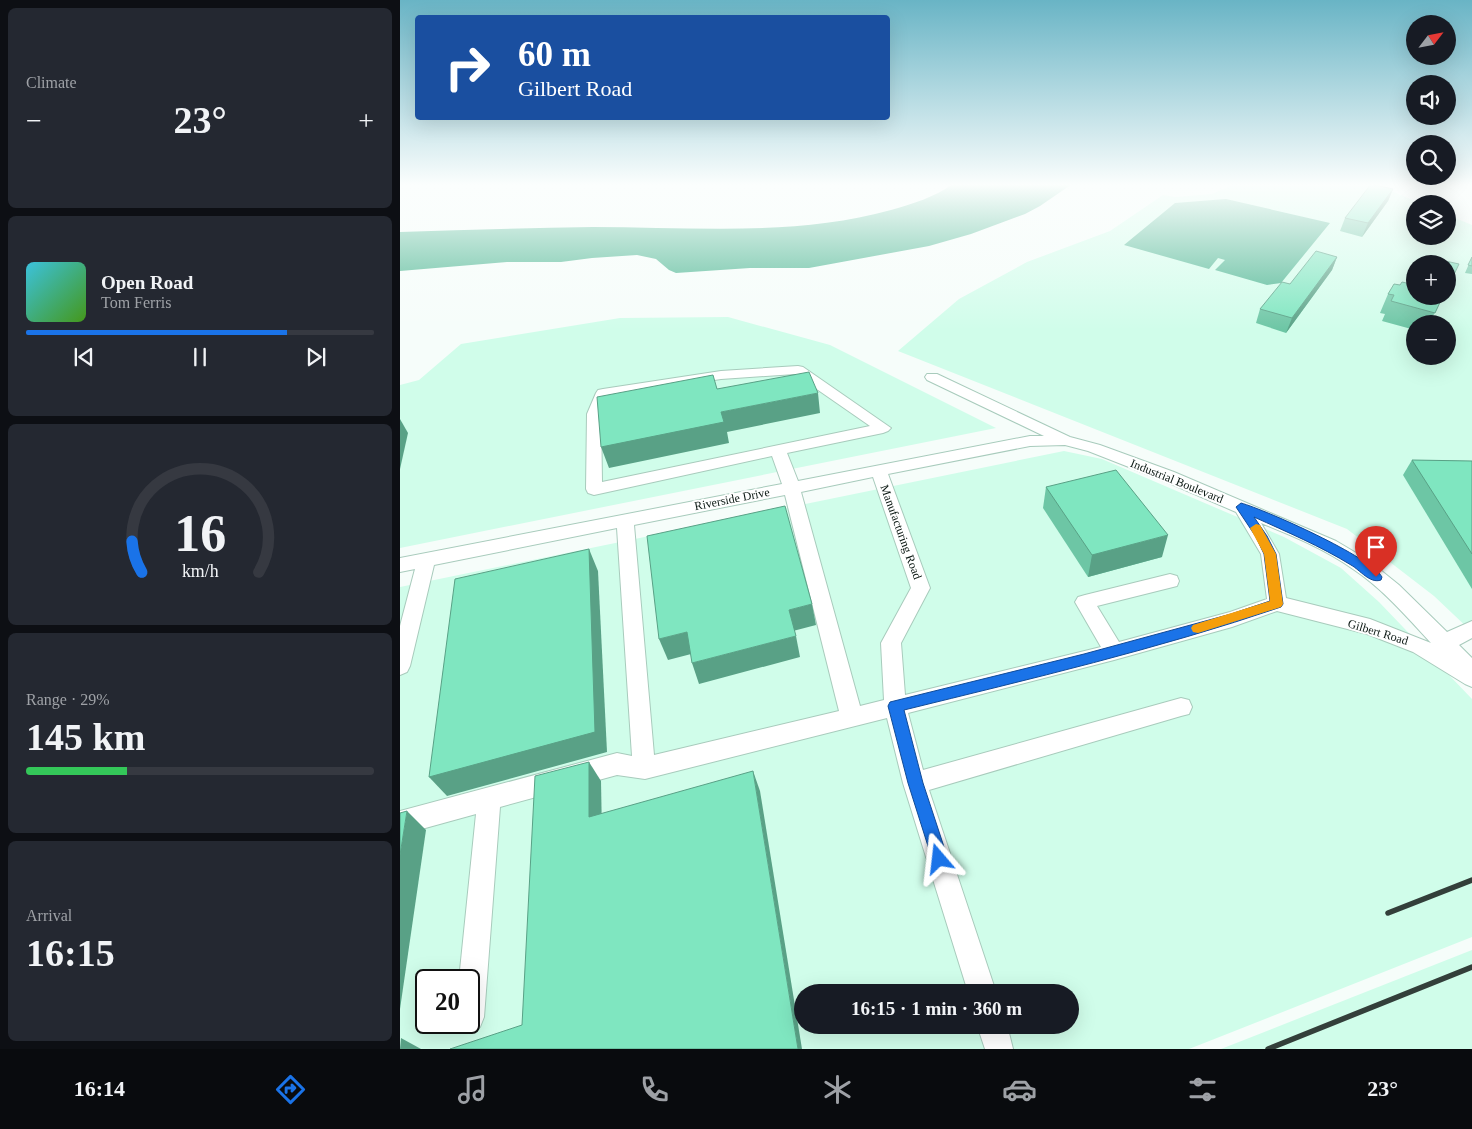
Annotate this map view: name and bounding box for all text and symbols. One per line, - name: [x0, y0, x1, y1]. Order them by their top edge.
- north arrow: [1406, 15, 1456, 65]
- map controls: [1406, 15, 1456, 365]
- icon: right: [435, 35, 500, 100]
- text: 60 m: [518, 35, 591, 74]
- text: Climate: [26, 74, 77, 91]
- button: sound: [1406, 75, 1456, 125]
- text: Gilbert Road: [518, 76, 632, 101]
- text: 23°: [173, 99, 227, 141]
- text: −: [26, 105, 42, 136]
- text: +: [358, 105, 374, 136]
- button: search: [1406, 135, 1456, 185]
- button: layers: [1406, 195, 1456, 245]
- button: +: [1406, 255, 1456, 305]
- text: Open Road: [101, 272, 193, 293]
- text: Tom Ferris: [101, 294, 171, 311]
- button: −: [1406, 315, 1456, 365]
- icon: previous: [70, 343, 98, 371]
- icon: pause: [186, 343, 214, 371]
- icon: next: [302, 343, 330, 371]
- street label: Industrial Boulevard: [1128, 456, 1226, 506]
- street label: Manufacturing Road: [877, 483, 925, 581]
- street label: Riverside Drive: [693, 485, 771, 513]
- text: 16: [174, 505, 226, 562]
- pin: [1355, 526, 1397, 577]
- icon: arrive: [1362, 533, 1390, 561]
- text: km/h: [182, 561, 218, 581]
- street label: Gilbert Road: [1346, 616, 1410, 648]
- text: Range · 29%: [26, 691, 110, 708]
- text: 145 km: [26, 716, 145, 758]
- position arrow: [912, 832, 964, 884]
- text: Arrival: [26, 907, 72, 924]
- text: 16:15: [26, 932, 115, 974]
- speed limit sign: 20: [415, 969, 480, 1034]
- text: 16:15 · 1 min · 360 m: [851, 998, 1022, 1019]
- icon: directions: [273, 1072, 308, 1107]
- icon: music: [455, 1072, 490, 1107]
- icon: phone: [637, 1072, 672, 1107]
- icon: climate: [820, 1072, 855, 1107]
- icon: car: [1002, 1072, 1037, 1107]
- icon: filters: [1185, 1072, 1220, 1107]
- text: 16:14: [74, 1076, 125, 1101]
- text: 23°: [1367, 1076, 1398, 1101]

